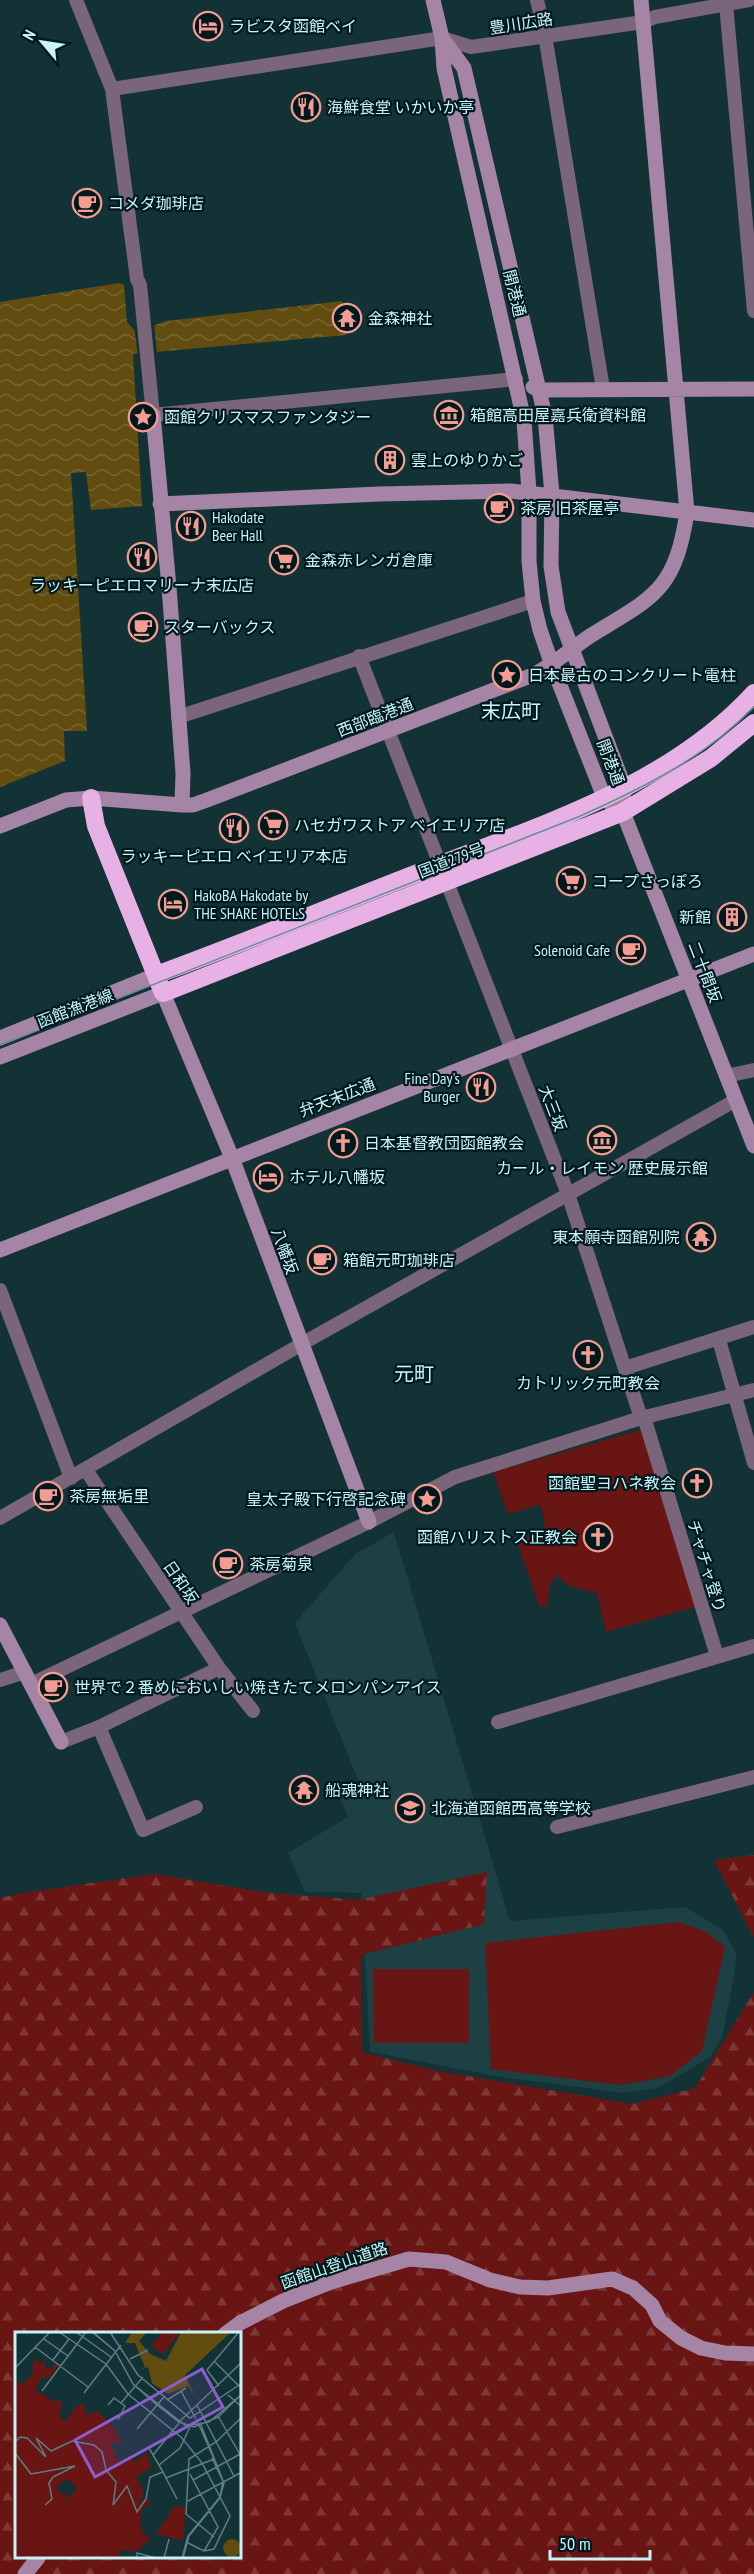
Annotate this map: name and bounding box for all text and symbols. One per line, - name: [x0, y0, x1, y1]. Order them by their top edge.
- street label: 豊川広路: [488, 8, 554, 38]
- hotel icon: ラビスタ函館ベイ: [192, 10, 224, 42]
- north arrow: [12, 12, 72, 72]
- place label: ラビスタ函館ベイ: [229, 16, 357, 36]
- text: N: [18, 26, 40, 43]
- restaurant icon: 海鮮食堂 いかいか亭: [290, 91, 322, 123]
- place label: 海鮮食堂 いかいか亭: [327, 97, 474, 117]
- cafe icon: コメダ珈琲店: [71, 187, 103, 219]
- place label: コメダ珈琲店: [108, 193, 204, 213]
- street label: 開港通: [499, 267, 531, 319]
- temple icon: 金森神社: [331, 302, 363, 334]
- place label: 金森神社: [368, 308, 432, 328]
- museum icon: 箱館高田屋嘉兵衛資料館: [433, 399, 465, 431]
- place icon: 函館クリスマスファンタジー: [127, 401, 159, 433]
- place label: 箱館高田屋嘉兵衛資料館: [470, 405, 646, 425]
- place label: 函館クリスマスファンタジー: [164, 407, 372, 427]
- building icon: 雲上のゆりかご: [374, 444, 406, 476]
- place label: 雲上のゆりかご: [411, 450, 523, 470]
- cafe icon: 茶房 旧茶屋亭: [483, 492, 515, 524]
- place label: 茶房 旧茶屋亭: [520, 498, 619, 518]
- place label: Hakodate Beer Hall: [212, 507, 264, 545]
- restaurant icon: Hakodate Beer Hall: [175, 510, 207, 542]
- restaurant icon: ラッキーピエロマリーナ末広店: [126, 541, 158, 573]
- supermarket icon: 金森赤レンガ倉庫: [268, 544, 300, 576]
- place label: 金森赤レンガ倉庫: [305, 550, 433, 570]
- place label: ラッキーピエロマリーナ末広店: [30, 575, 254, 595]
- cafe icon: スターバックス: [127, 611, 159, 643]
- place label: スターバックス: [164, 617, 275, 637]
- place icon: 日本最古のコンクリート電柱: [491, 659, 523, 691]
- place label: 日本最古のコンクリート電柱: [528, 665, 736, 685]
- street label: 西部臨港通: [334, 693, 416, 741]
- district label: 末広町: [481, 698, 541, 724]
- street label: 開港通: [593, 736, 629, 788]
- supermarket icon: ハセガワストア べイエリア店: [257, 809, 289, 841]
- restaurant icon: ラッキーピエロ ベイエリア本店: [218, 812, 250, 844]
- place label: ハセガワストア べイエリア店: [294, 815, 505, 835]
- street label: 国道279号: [415, 838, 487, 882]
- place label: ラッキーピエロ ベイエリア本店: [120, 846, 348, 866]
- supermarket icon: コープさっぽろ: [555, 865, 587, 897]
- place label: コープさっぽろ: [592, 871, 703, 891]
- place label: HakoBA Hakodate by THE SHARE HOTELS: [194, 885, 308, 923]
- hotel icon: HakoBA Hakodate by THE SHARE HOTELS: [157, 888, 189, 920]
- building icon: 新館: [716, 901, 748, 933]
- place label: 新館: [679, 907, 711, 927]
- cafe icon: Solenoid Cafe: [615, 934, 647, 966]
- street label: 二十間坂: [684, 939, 726, 1005]
- place label: Solenoid Cafe: [534, 940, 610, 960]
- street label: 函館漁港線: [34, 984, 116, 1032]
- place label: Fine Day's Burger: [405, 1068, 461, 1106]
- restaurant icon: Fine Day's Burger: [465, 1071, 497, 1103]
- street label: 弁天末広通: [296, 1073, 378, 1121]
- street label: 大三坂: [535, 1082, 571, 1134]
- museum icon: カール・レイモン 歴史展示館: [586, 1124, 618, 1156]
- church icon: 日本基督教団函館教会: [327, 1127, 359, 1159]
- place label: 日本基督教団函館教会: [364, 1133, 524, 1153]
- place label: カール・レイモン 歴史展示館: [496, 1158, 708, 1178]
- hotel icon: ホテル八幡坂: [252, 1161, 284, 1193]
- place label: ホテル八幡坂: [289, 1167, 385, 1187]
- temple icon: 東本願寺函館別院: [685, 1221, 717, 1253]
- street label: 八幡坂: [267, 1225, 303, 1277]
- place label: 東本願寺函館別院: [552, 1227, 680, 1247]
- cafe icon: 箱館元町珈琲店: [306, 1244, 338, 1276]
- place label: 箱館元町珈琲店: [343, 1250, 455, 1270]
- church icon: カトリック元町教会: [572, 1339, 604, 1371]
- district label: 元町: [394, 1361, 434, 1387]
- place label: カトリック元町教会: [516, 1373, 660, 1393]
- church icon: 函館聖ヨハネ教会: [681, 1467, 713, 1499]
- place label: 函館聖ヨハネ教会: [548, 1473, 676, 1493]
- cafe icon: 茶房無垢里: [32, 1480, 64, 1512]
- place icon: 皇太子殿下行啓記念碑: [411, 1483, 443, 1515]
- place label: 茶房無垢里: [69, 1486, 149, 1506]
- place label: 皇太子殿下行啓記念碑: [246, 1489, 406, 1509]
- street label: チャチャ登り: [683, 1517, 731, 1615]
- church icon: 函館ハリストス正教会: [582, 1521, 614, 1553]
- place label: 函館ハリストス正教会: [417, 1527, 577, 1547]
- cafe icon: 茶房菊泉: [212, 1548, 244, 1580]
- place label: 茶房菊泉: [249, 1554, 313, 1574]
- street label: 日和坂: [159, 1557, 203, 1607]
- cafe icon: 世界で２番めにおいしい焼きたてメロンパンアイス: [37, 1671, 69, 1703]
- place label: 世界で２番めにおいしい焼きたてメロンパンアイス: [74, 1677, 442, 1697]
- temple icon: 船魂神社: [288, 1774, 320, 1806]
- place label: 船魂神社: [325, 1780, 389, 1800]
- school or university icon: 北海道函館西高等学校: [394, 1792, 426, 1824]
- place label: 北海道函館西高等学校: [431, 1798, 591, 1818]
- street label: 函館山登山道路: [278, 2237, 390, 2293]
- inset map: [15, 2332, 242, 2559]
- scale bar: [550, 2523, 650, 2561]
- text: 50 m: [559, 2532, 591, 2555]

